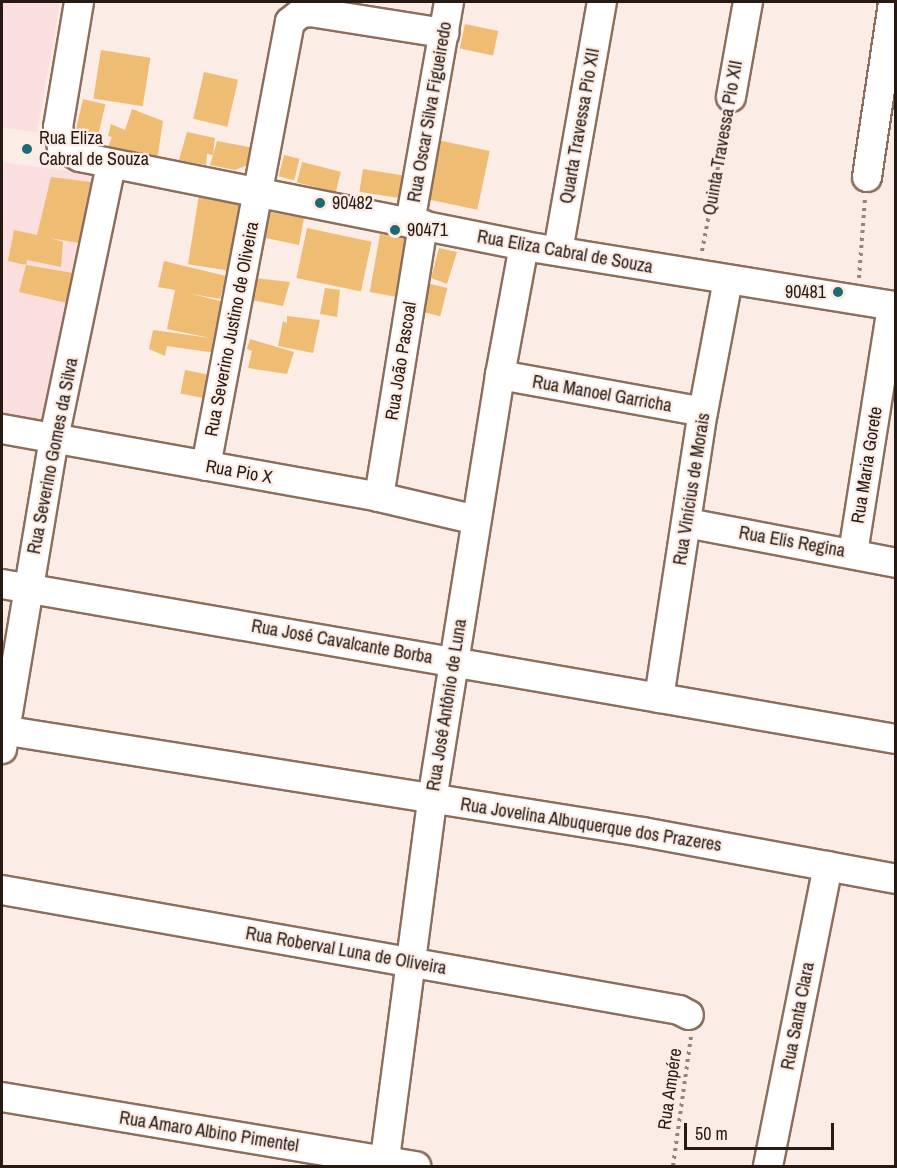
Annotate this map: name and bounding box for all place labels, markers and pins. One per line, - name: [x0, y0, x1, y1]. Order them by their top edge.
- place label: Rua Eliza Cabral de Souza: [39, 128, 149, 170]
- marker: Rua Eliza Cabral de Souza: [20, 142, 34, 156]
- place label: 90482: [332, 192, 373, 214]
- marker: 90482: [313, 196, 327, 210]
- place label: 90471: [407, 219, 448, 241]
- marker: 90471: [388, 223, 402, 237]
- place label: 90481: [785, 281, 826, 303]
- marker: 90481: [831, 285, 845, 299]

